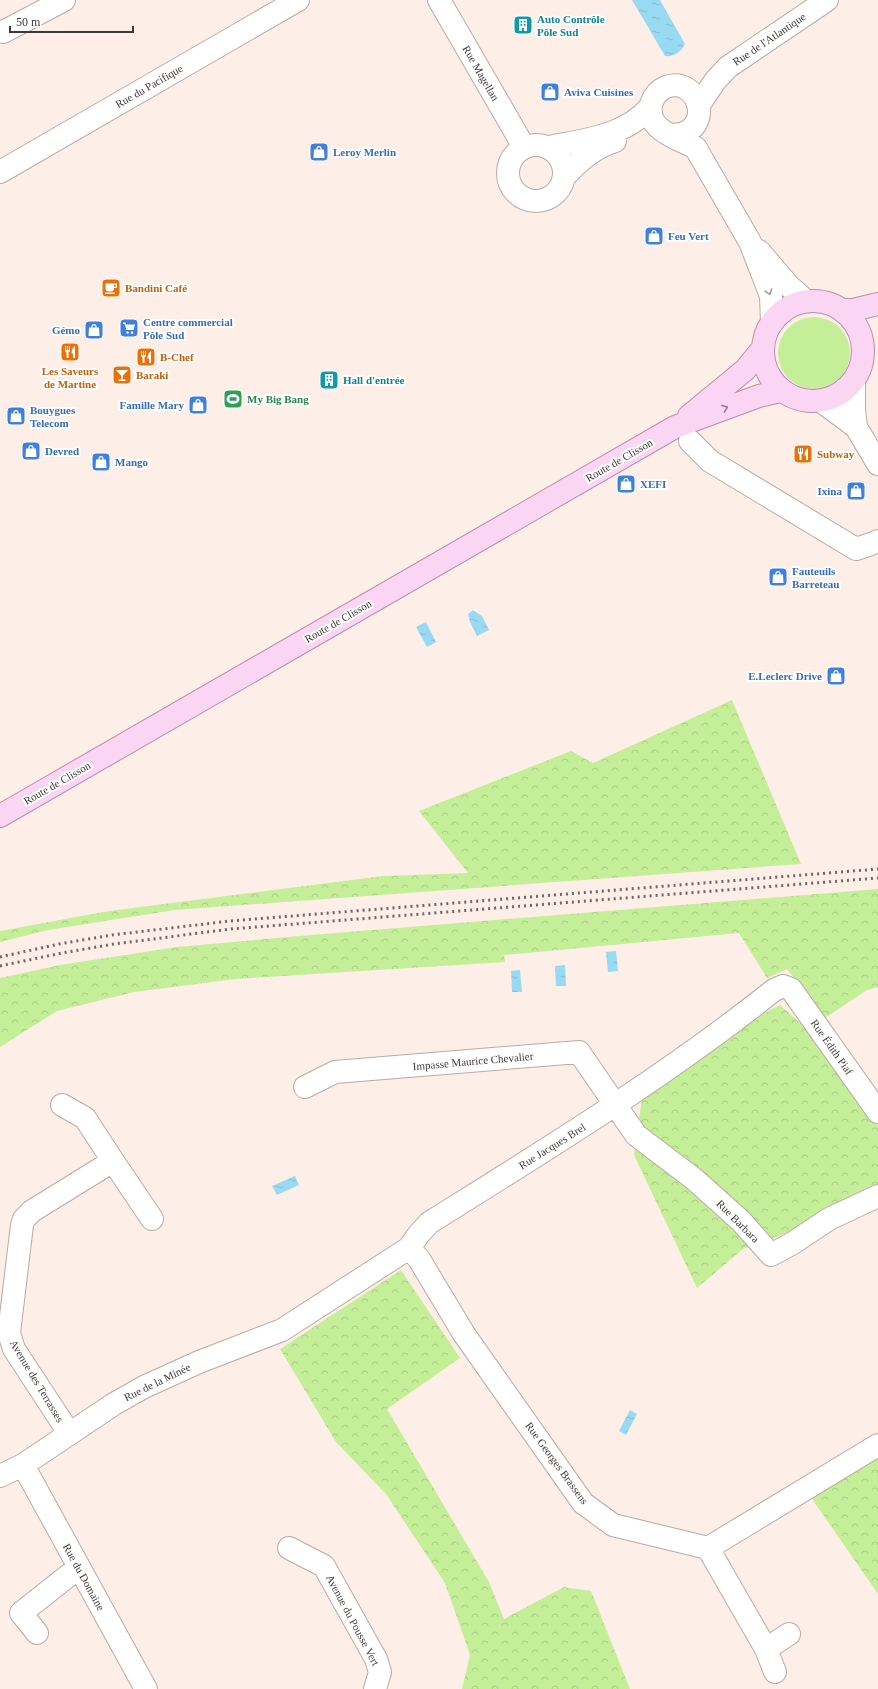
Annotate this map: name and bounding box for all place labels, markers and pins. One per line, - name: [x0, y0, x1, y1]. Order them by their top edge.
- place label: Auto Contrôle Pôle Sud: [537, 13, 605, 38]
- building icon: Auto Contrôle Pôle Sud: [512, 14, 534, 36]
- shop icon: Aviva Cuisines: [539, 81, 561, 103]
- place label: Aviva Cuisines: [564, 86, 634, 98]
- shop icon: Leroy Merlin: [308, 141, 330, 163]
- place label: Leroy Merlin: [333, 146, 396, 158]
- shop icon: Feu Vert: [643, 225, 665, 247]
- place label: Feu Vert: [668, 230, 709, 242]
- cafe icon: Bandini Café: [100, 277, 122, 299]
- place label: Bandini Café: [125, 282, 187, 294]
- place label: Centre commercial Pôle Sud: [143, 316, 233, 341]
- supermarket icon: Centre commercial Pôle Sud: [118, 317, 140, 339]
- shop icon: Gémo: [83, 319, 105, 341]
- place label: Gémo: [52, 324, 80, 336]
- restaurant icon: Les Saveurs de Martine: [59, 341, 81, 363]
- restaurant icon: B-Chef: [135, 346, 157, 368]
- place label: B-Chef: [160, 351, 194, 363]
- bar icon: Baraki: [111, 364, 133, 386]
- place label: Les Saveurs de Martine: [42, 365, 99, 390]
- place label: Baraki: [136, 369, 168, 381]
- building icon: Hall d'entrée: [318, 369, 340, 391]
- place label: Hall d'entrée: [343, 374, 405, 386]
- sports icon: My Big Bang: [222, 388, 244, 410]
- place label: My Big Bang: [247, 393, 309, 405]
- shop icon: Famille Mary: [187, 394, 209, 416]
- place label: Famille Mary: [120, 399, 184, 411]
- place label: Bouygues Telecom: [30, 404, 76, 429]
- shop icon: Bouygues Telecom: [5, 405, 27, 427]
- shop icon: Devred: [20, 440, 42, 462]
- restaurant icon: Subway: [792, 443, 814, 465]
- place label: Devred: [45, 445, 79, 457]
- place label: Subway: [817, 448, 855, 460]
- shop icon: Mango: [90, 451, 112, 473]
- place label: Mango: [115, 456, 149, 468]
- shop icon: XEFI: [615, 473, 637, 495]
- place label: XEFI: [640, 478, 666, 490]
- shop icon: Ixina: [845, 480, 867, 502]
- place label: Ixina: [818, 485, 842, 497]
- place label: Fauteuils Barreteau: [792, 565, 839, 590]
- shop icon: Fauteuils Barreteau: [767, 566, 789, 588]
- shop icon: E.Leclerc Drive: [825, 665, 847, 687]
- place label: E.Leclerc Drive: [748, 670, 822, 682]

